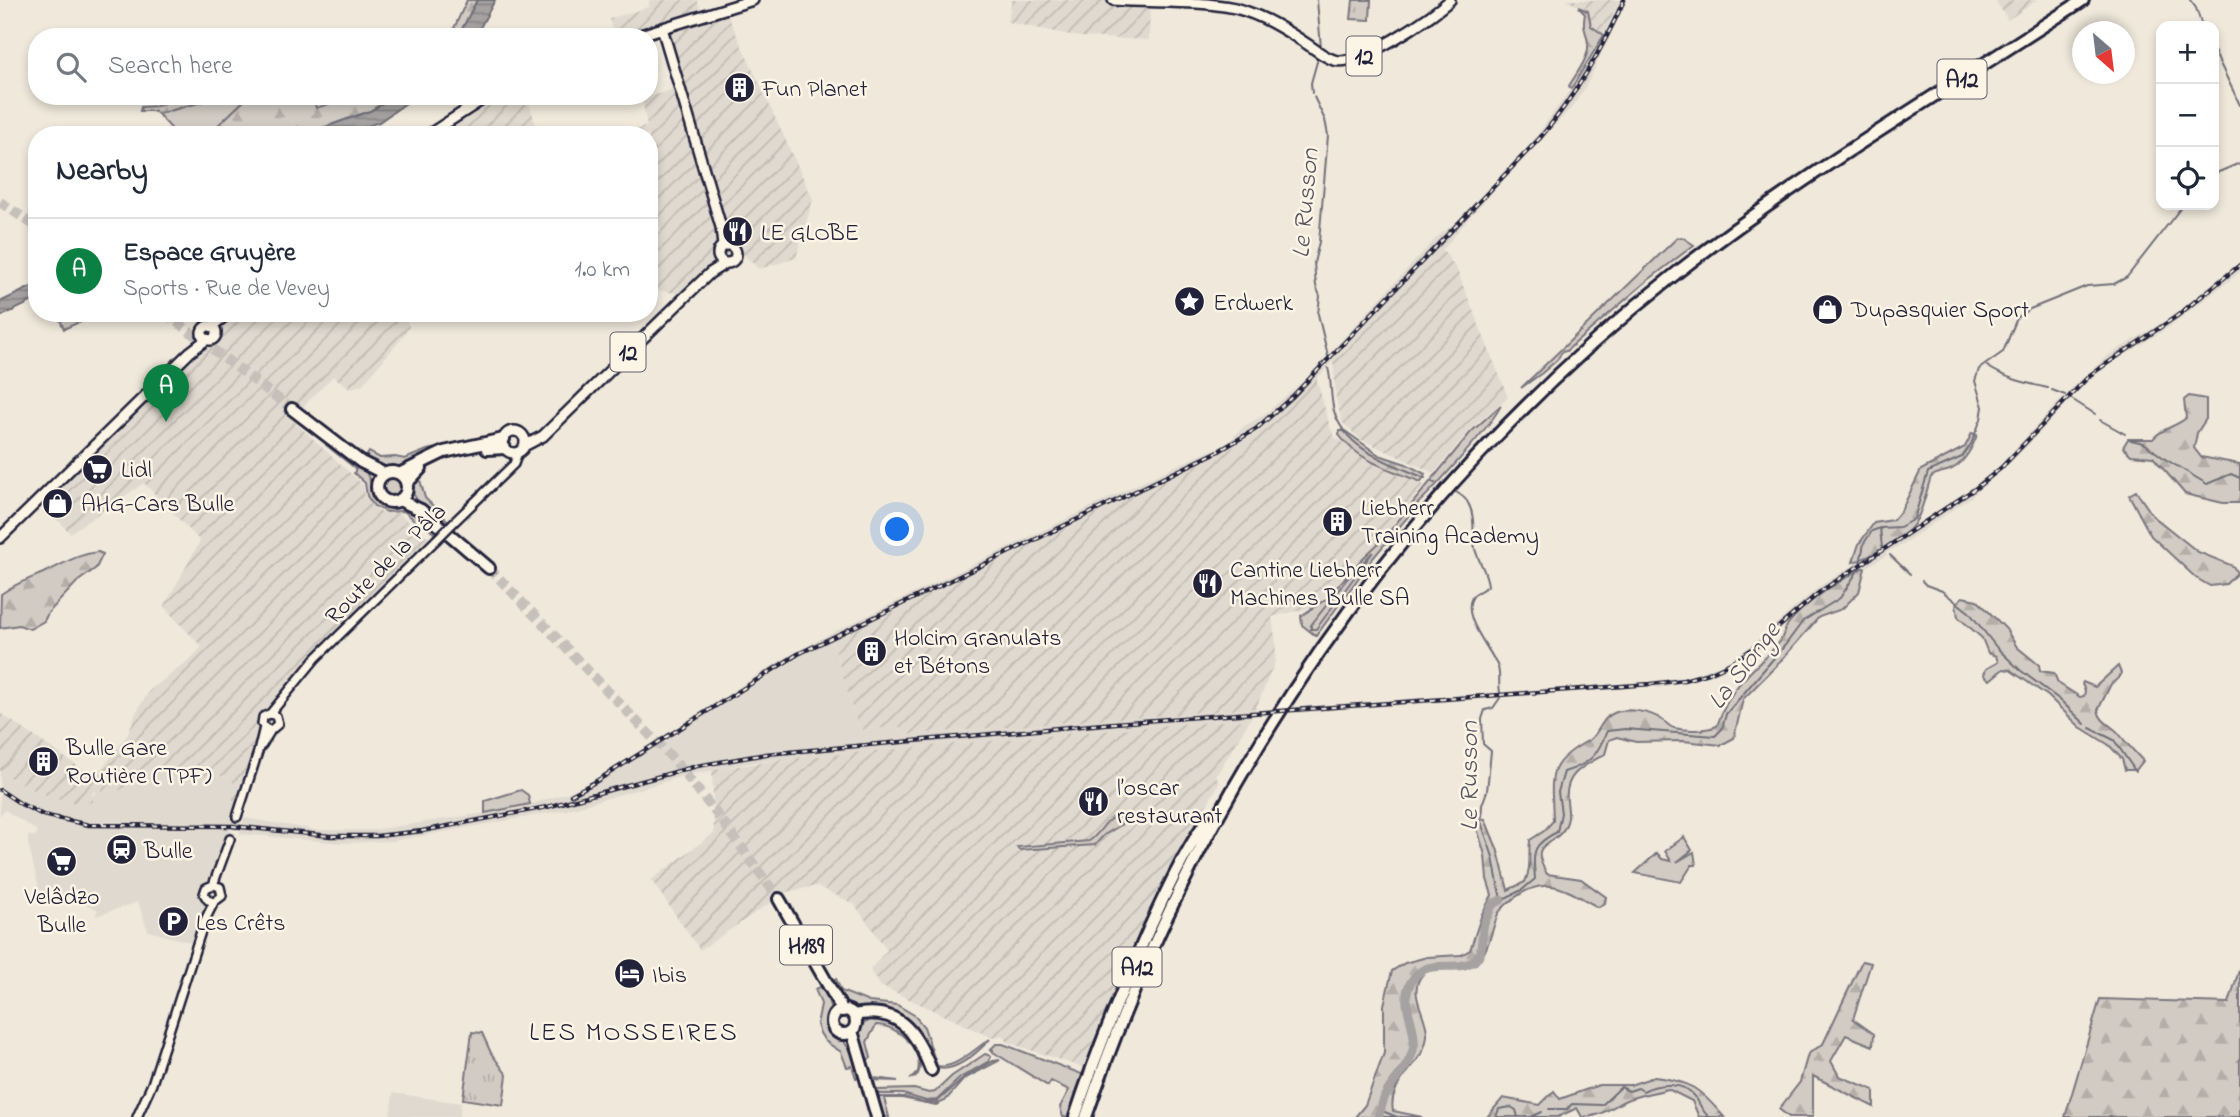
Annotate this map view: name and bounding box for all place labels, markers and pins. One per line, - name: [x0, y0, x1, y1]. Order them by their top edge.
- building icon: Fun Planet: [722, 71, 756, 105]
- place label: Fun Planet: [761, 73, 867, 108]
- restaurant icon: LE GLOBE: [721, 215, 755, 249]
- place label: LE GLOBE: [761, 217, 859, 252]
- place icon: Erdwerk: [1173, 285, 1207, 319]
- place label: Erdwerk: [1213, 287, 1293, 322]
- shop icon: Dupasquier Sport: [1811, 292, 1845, 326]
- place label: Dupasquier Sport: [1850, 294, 2029, 329]
- pin: A: [143, 364, 189, 422]
- supermarket icon: Lidl: [81, 452, 115, 486]
- place label: Lidl: [121, 454, 152, 489]
- shop icon: AHG-Cars Bulle: [41, 486, 75, 520]
- place label: AHG-Cars Bulle: [81, 488, 234, 523]
- place label: Liebherr Training Academy: [1361, 492, 1539, 556]
- building icon: Liebherr Training Academy: [1321, 504, 1355, 538]
- place label: Cantine Liebherr Machines Bulle SA: [1230, 554, 1410, 617]
- restaurant icon: Cantine Liebherr Machines Bulle SA: [1190, 566, 1224, 600]
- place label: Holcim Granulats et Bétons: [894, 622, 1062, 685]
- building icon: Holcim Granulats et Bétons: [854, 634, 888, 668]
- place label: Bulle Gare Routière (TPF): [65, 732, 212, 795]
- building icon: Bulle Gare Routière (TPF): [26, 744, 60, 778]
- place label: l’oscar restaurant: [1117, 772, 1222, 835]
- restaurant icon: l’oscar restaurant: [1077, 784, 1111, 818]
- station icon: Bulle: [104, 833, 138, 867]
- place label: Bulle: [143, 835, 193, 870]
- supermarket icon: Velâdzo Bulle: [45, 845, 79, 879]
- place label: Velâdzo Bulle: [23, 881, 100, 944]
- parking icon: Les Crêts: [156, 905, 190, 939]
- place label: Les Crêts: [196, 907, 286, 942]
- hotel icon: Ibis: [612, 957, 646, 991]
- place label: Ibis: [652, 959, 687, 994]

